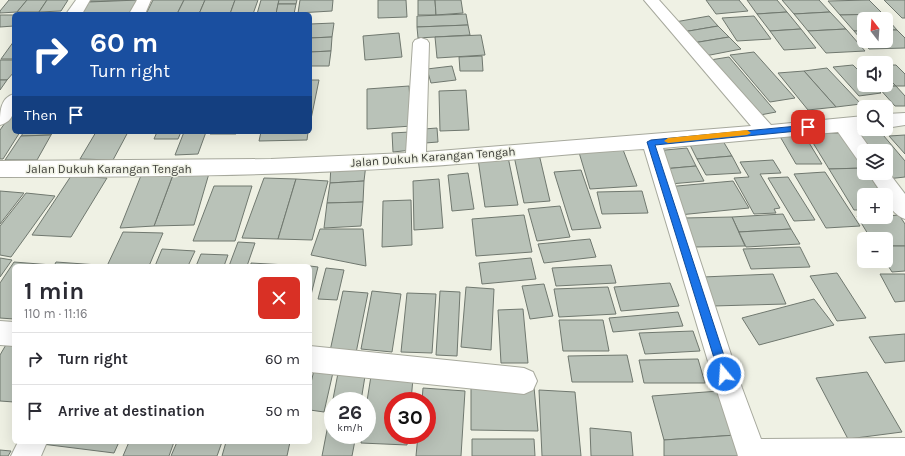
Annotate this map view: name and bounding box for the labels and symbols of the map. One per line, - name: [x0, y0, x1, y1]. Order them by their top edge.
- north arrow: [857, 12, 893, 48]
- pin: [791, 110, 825, 144]
- street label: Jalan Dukuh Karangan Tengah: [350, 144, 516, 170]
- street label: Jalan Dukuh Karangan Tengah: [26, 162, 192, 176]
- position arrow: [703, 353, 745, 395]
- speed limit sign: 30: [384, 392, 436, 444]

